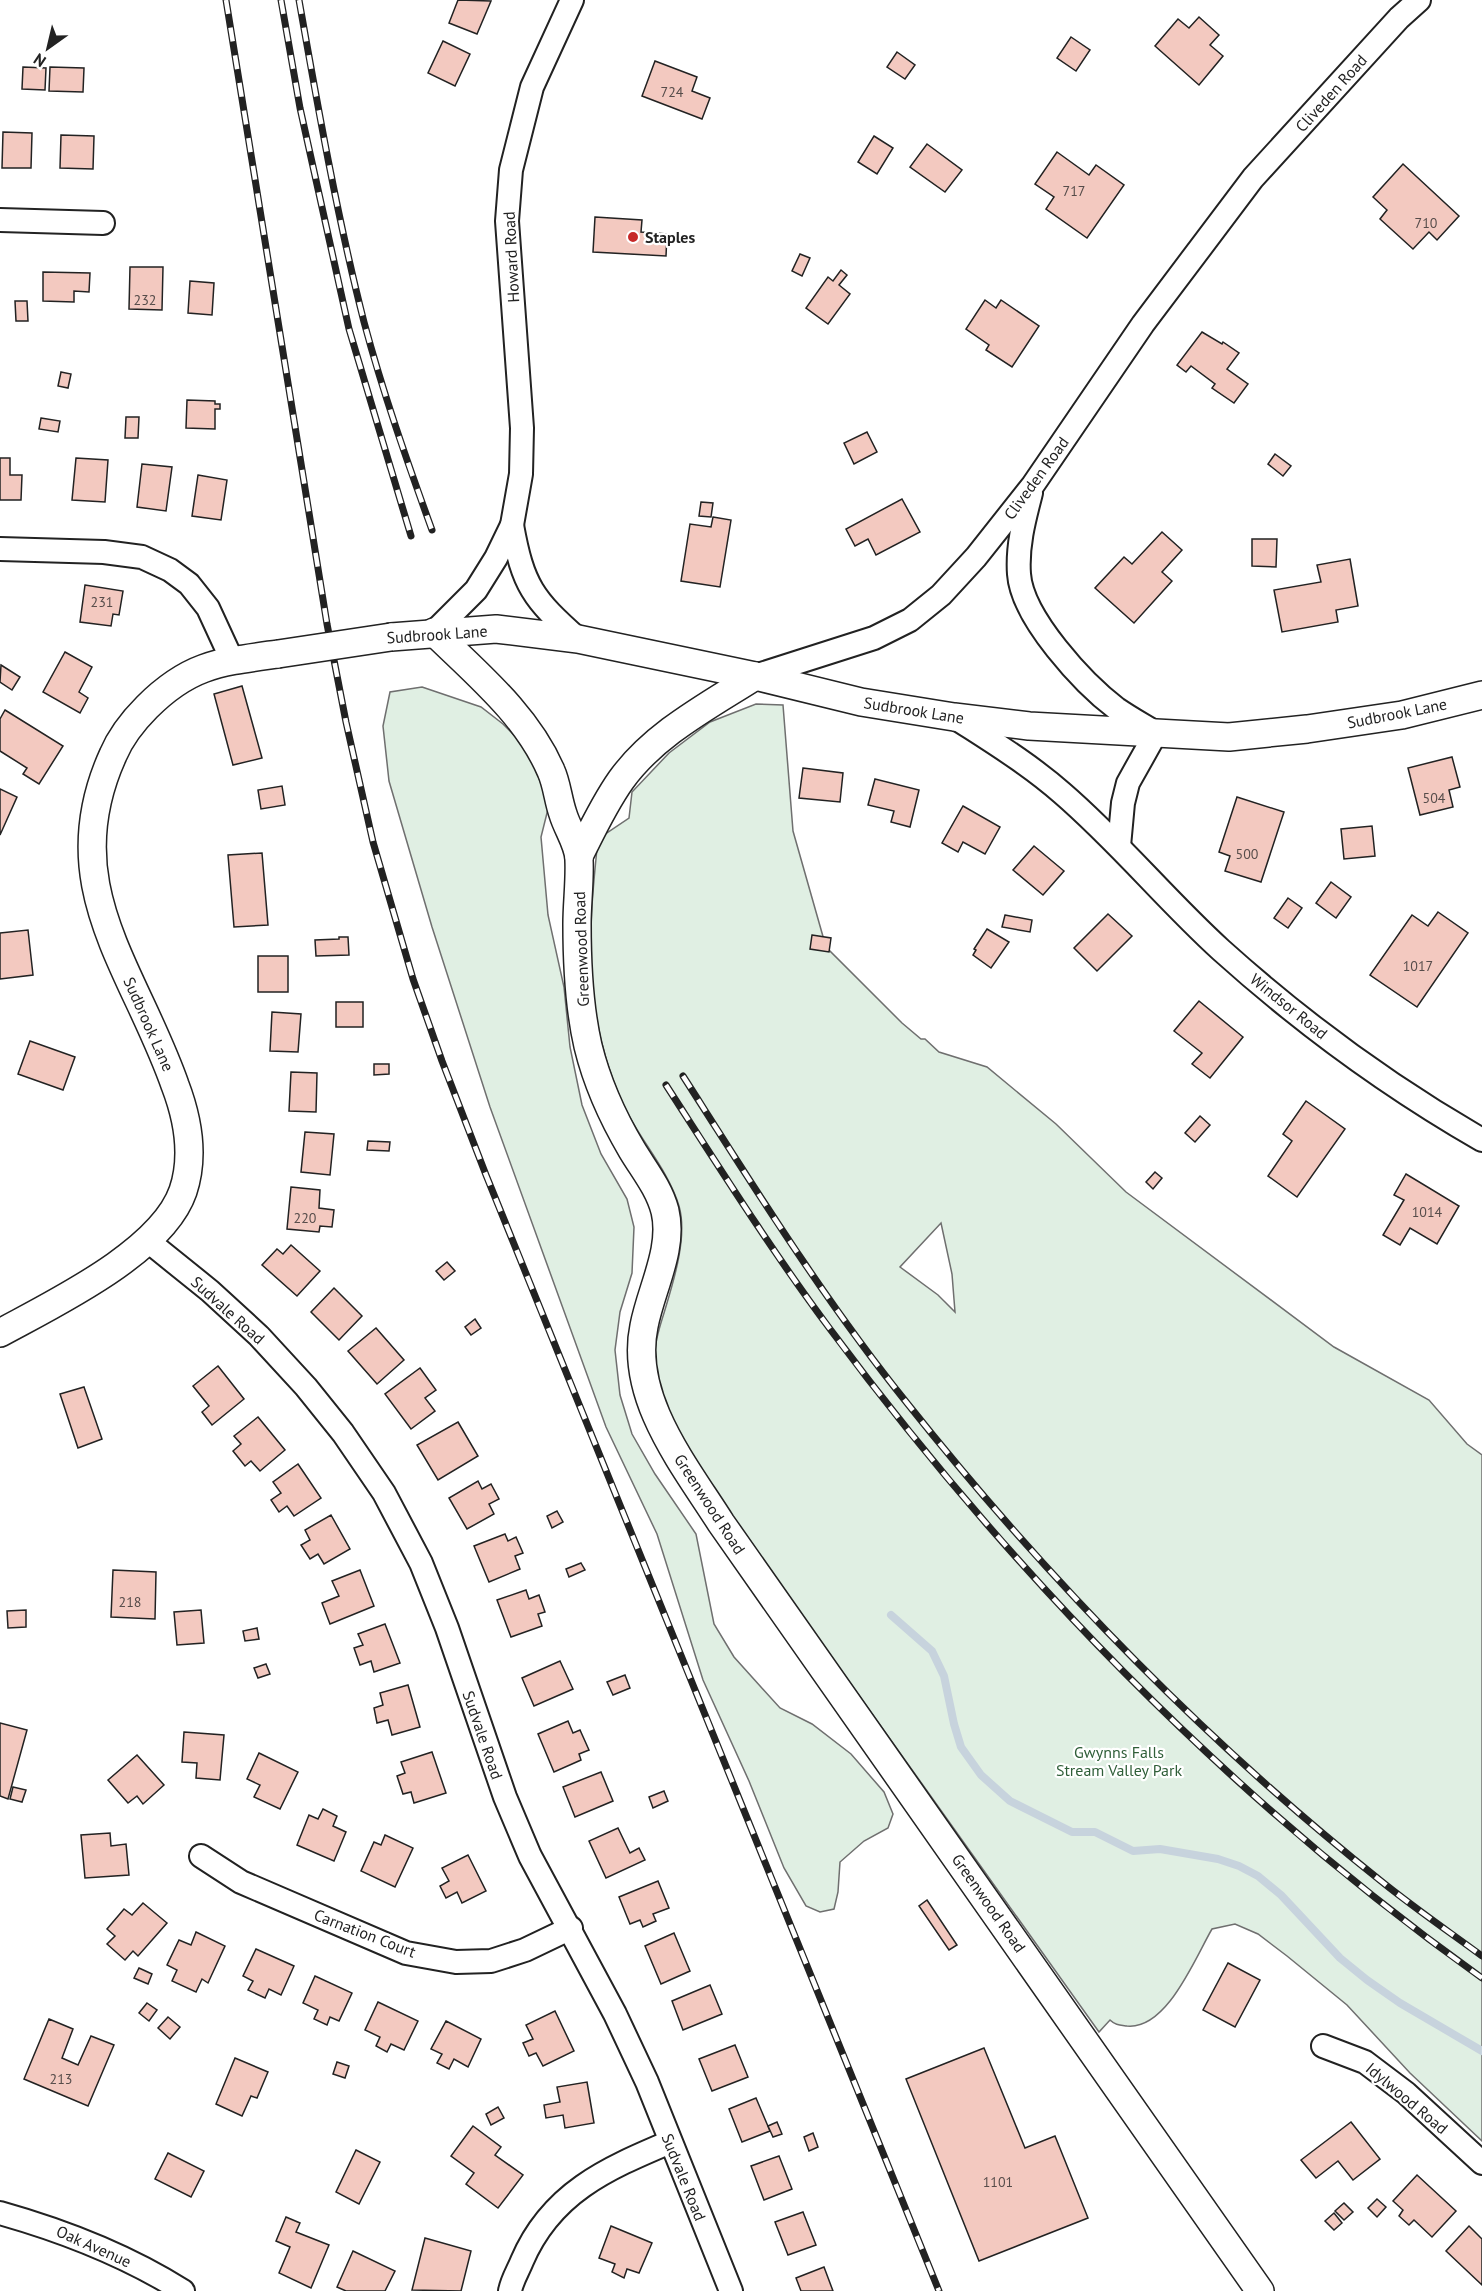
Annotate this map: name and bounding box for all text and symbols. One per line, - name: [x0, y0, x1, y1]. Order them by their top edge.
- north arrow: [18, 18, 78, 78]
- text: N: [30, 49, 50, 72]
- street label: Cliveden Road: [1291, 50, 1371, 136]
- house number: 724: [661, 83, 684, 101]
- house number: 717: [1063, 182, 1085, 200]
- street label: Howard Road: [499, 211, 523, 303]
- house number: 710: [1415, 214, 1438, 232]
- place label: Staples: [645, 227, 695, 247]
- marker: Staples: [626, 230, 640, 244]
- house number: 232: [134, 291, 156, 309]
- street label: Cliveden Road: [999, 433, 1073, 523]
- house number: 231: [91, 593, 113, 611]
- street label: Sudbrook Lane: [386, 620, 488, 648]
- street label: Sudbrook Lane: [862, 692, 966, 728]
- street label: Sudbrook Lane: [1345, 694, 1449, 732]
- house number: 504: [1423, 789, 1446, 807]
- house number: 500: [1236, 845, 1259, 863]
- street label: Greenwood Road: [569, 891, 593, 1007]
- house number: 1017: [1403, 957, 1433, 975]
- street label: Windsor Road: [1246, 969, 1332, 1043]
- street label: Sudbrook Lane: [119, 974, 179, 1074]
- house number: 1014: [1412, 1203, 1443, 1221]
- house number: 220: [294, 1209, 317, 1227]
- street label: Sudvale Road: [187, 1272, 269, 1348]
- street label: Greenwood Road: [670, 1450, 750, 1558]
- house number: 218: [119, 1593, 141, 1611]
- street label: Sudvale Road: [459, 1688, 507, 1782]
- park label: Gwynns Falls Stream Valley Park: [1056, 1742, 1182, 1780]
- street label: Greenwood Road: [948, 1850, 1030, 1956]
- street label: Carnation Court: [311, 1904, 419, 1962]
- street label: Idylwood Road: [1362, 2058, 1452, 2138]
- house number: 213: [50, 2070, 72, 2088]
- street label: Sudvale Road: [657, 2130, 711, 2224]
- house number: 1101: [983, 2173, 1013, 2191]
- street label: Oak Avenue: [53, 2221, 135, 2271]

